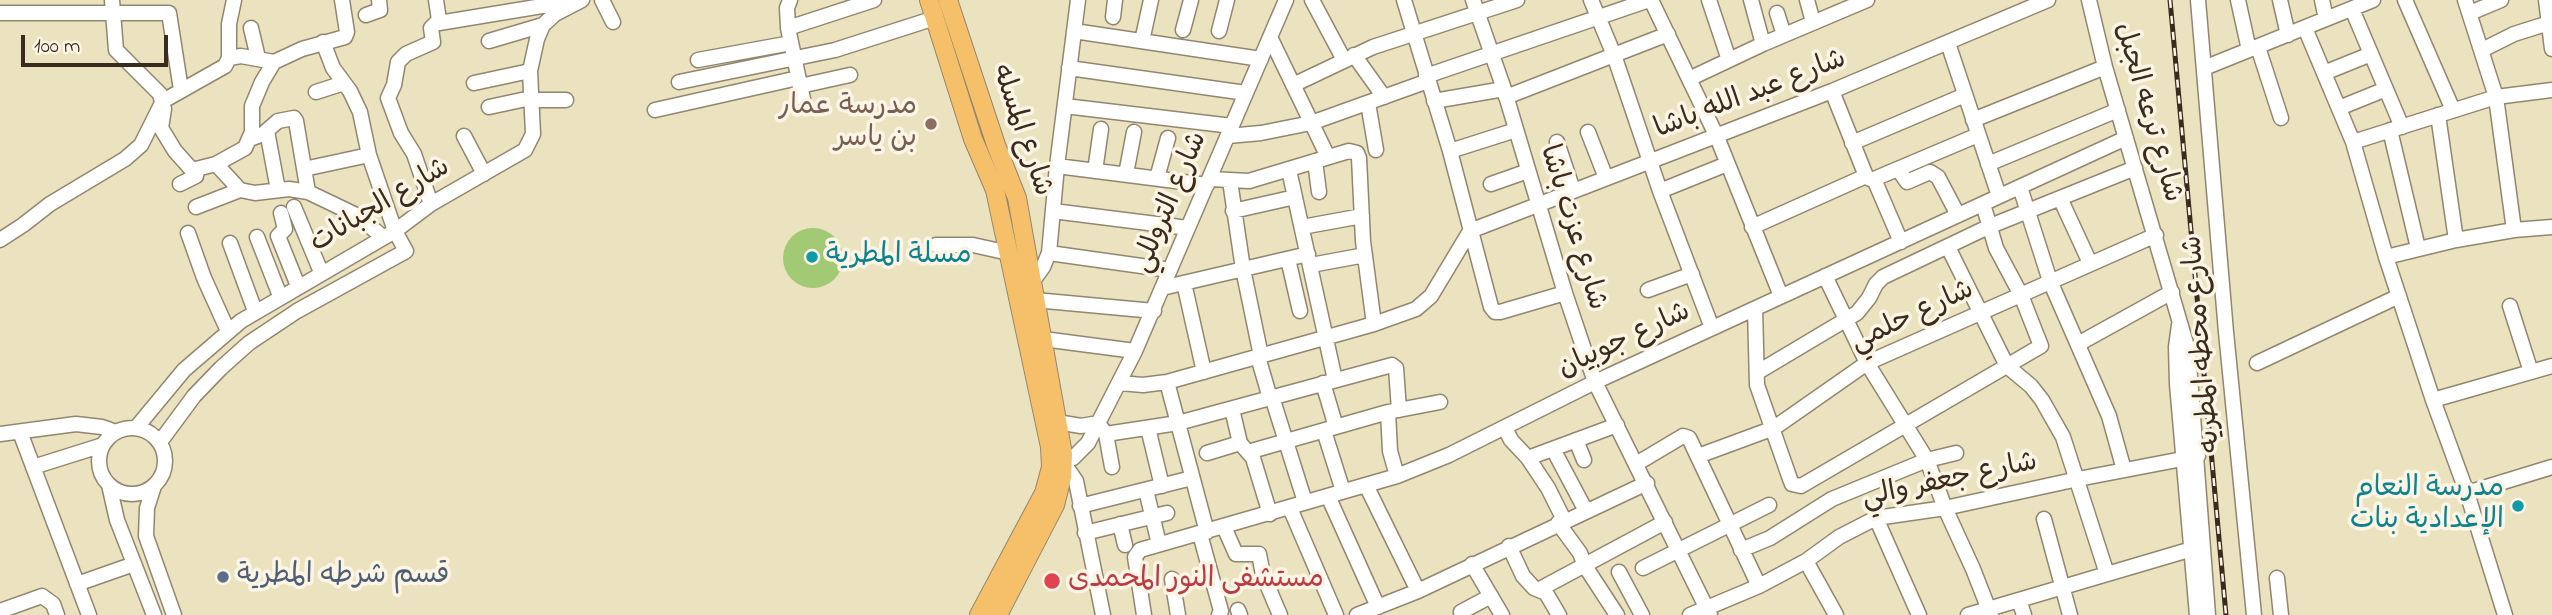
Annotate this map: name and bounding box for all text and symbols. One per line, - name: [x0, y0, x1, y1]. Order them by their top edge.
- street label: شارع ترعه الجبل: [2104, 19, 2188, 207]
- scale bar: [24, 21, 172, 65]
- text: 100 m: [34, 32, 80, 62]
- street label: شارع عبد الله باشا: [1650, 44, 1852, 148]
- street label: شارع المسله: [982, 61, 1058, 201]
- place label: مدرسة عمار بن ياسر: [779, 91, 917, 157]
- marker: مدرسة عمار بن ياسر: [923, 116, 939, 132]
- street label: شارع التروللي: [1127, 128, 1217, 278]
- street label: شارع عزت باشا: [1530, 141, 1612, 315]
- street label: شارع الجبانات: [305, 152, 457, 262]
- street label: شارع محطه المطريه: [2178, 234, 2230, 454]
- place label: مسلة المطرية: [826, 240, 972, 274]
- marker: مسلة المطرية: [804, 249, 820, 265]
- street label: شارع حلمي: [1846, 275, 1980, 361]
- street label: شارع جوبيان: [1553, 297, 1697, 387]
- street label: شارع جعفر والي: [1859, 447, 2041, 517]
- place label: مدرسة النعام الإعدادية بنات: [2350, 473, 2504, 539]
- marker: مدرسة النعام الإعدادية بنات: [2510, 498, 2526, 514]
- place label: قسم شرطه المطرية: [237, 560, 449, 594]
- place label: مستشفى النور المحمدى: [1068, 564, 1324, 598]
- marker: قسم شرطه المطرية: [215, 569, 231, 585]
- marker: مستشفى النور المحمدى: [1042, 571, 1062, 591]

